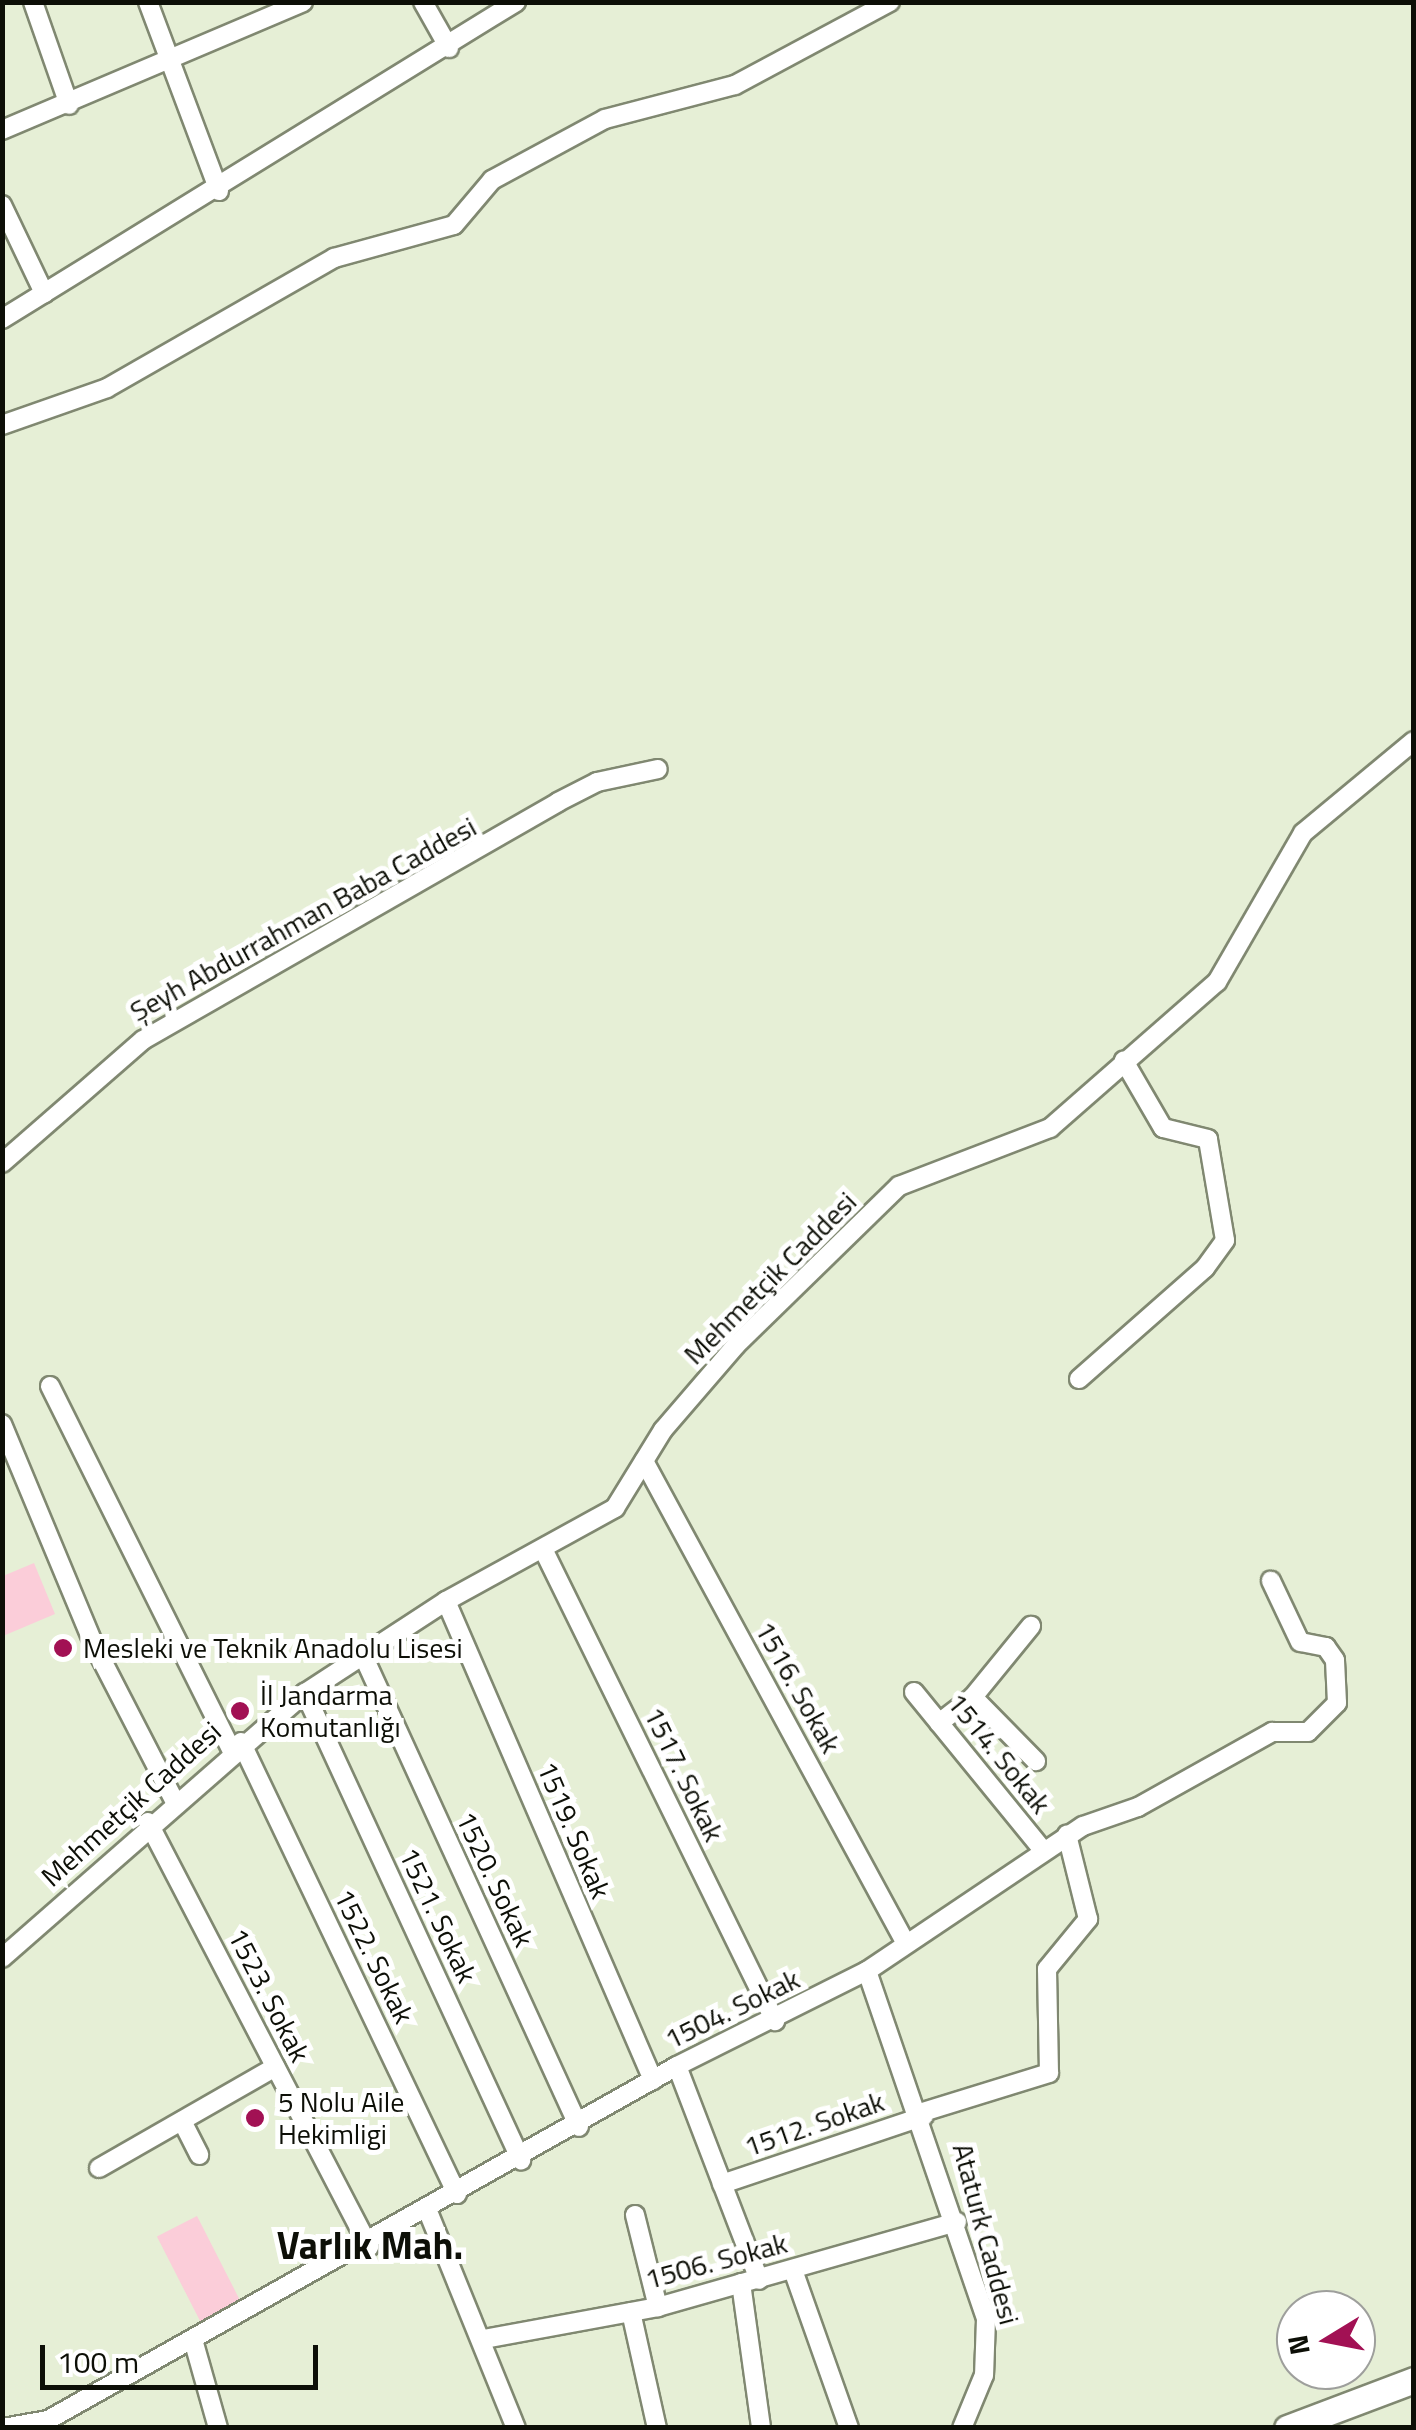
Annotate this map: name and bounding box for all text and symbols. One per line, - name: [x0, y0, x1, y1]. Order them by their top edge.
- street label: Şeyh Abdurrahman Baba Caddesi: [124, 810, 482, 1028]
- street label: Mehmetçik Caddesi: [677, 1185, 863, 1371]
- street label: 1516. Sokak: [748, 1615, 848, 1759]
- place label: Mesleki ve Teknik Anadolu Lisesi: [83, 1631, 463, 1665]
- marker: Mesleki ve Teknik Anadolu Lisesi: [52, 1637, 74, 1659]
- place label: İl Jandarma Komutanlığı: [260, 1678, 401, 1744]
- street label: 1514. Sokak: [940, 1686, 1058, 1820]
- marker: İl Jandarma Komutanlığı: [229, 1700, 251, 1722]
- street label: 1517. Sokak: [637, 1701, 731, 1847]
- street label: Mehmetçik Caddesi: [34, 1715, 228, 1893]
- street label: 1519. Sokak: [530, 1756, 618, 1904]
- street label: 1520. Sokak: [449, 1806, 541, 1952]
- street label: 1521. Sokak: [392, 1842, 484, 1988]
- street label: 1522. Sokak: [327, 1883, 421, 2029]
- street label: 1523. Sokak: [221, 1922, 317, 2068]
- street label: 1504. Sokak: [659, 1962, 805, 2056]
- street label: 1512. Sokak: [740, 2084, 888, 2164]
- place label: 5 Nolu Aile Hekimligi: [278, 2085, 404, 2151]
- marker: 5 Nolu Aile Hekimligi: [242, 2105, 268, 2131]
- street label: Ataturk Caddesi: [946, 2140, 1026, 2328]
- district label: Varlık Mah.: [277, 2223, 463, 2269]
- street label: 1506. Sokak: [641, 2226, 791, 2296]
- north arrow: [1276, 2290, 1376, 2390]
- scale bar: [45, 2325, 322, 2387]
- text: N: [1275, 2332, 1321, 2358]
- text: 100 m: [57, 2339, 139, 2385]

